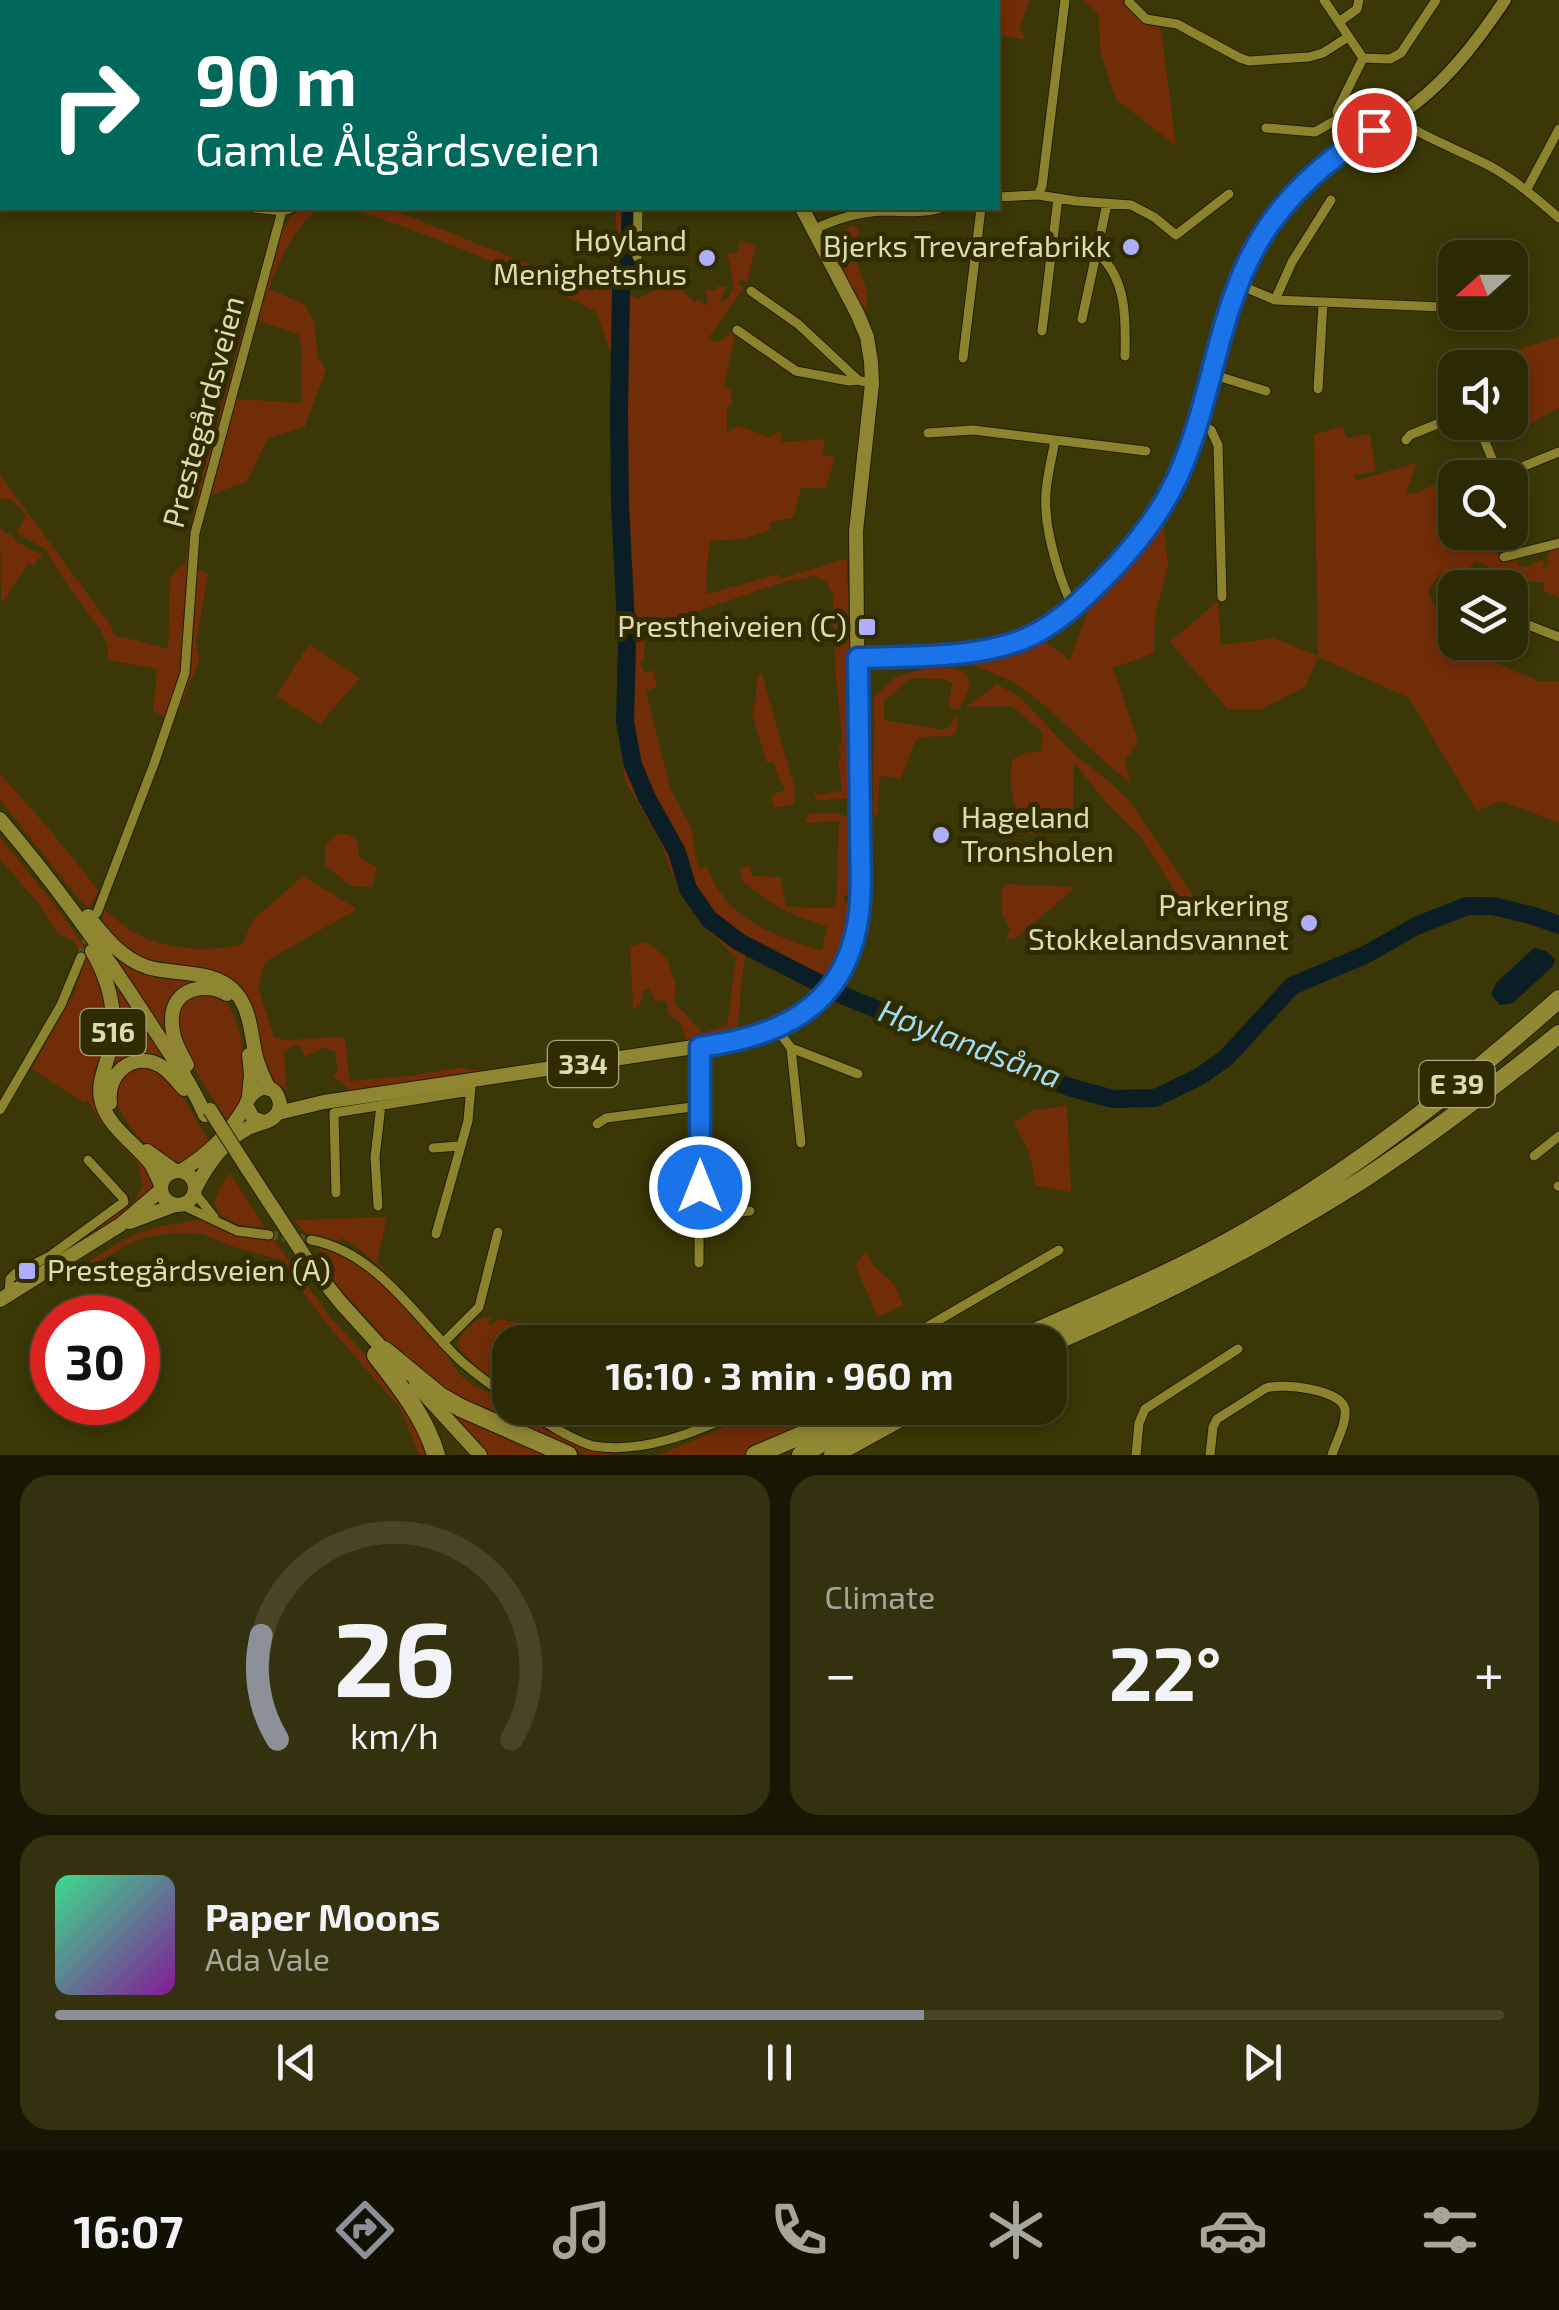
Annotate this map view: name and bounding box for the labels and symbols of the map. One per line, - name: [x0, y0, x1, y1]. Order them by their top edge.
- pin: [1332, 88, 1417, 173]
- place label: Høyland Menighetshus: [493, 221, 687, 291]
- place label: Bjerks Trevarefabrikk: [823, 227, 1111, 263]
- marker: Bjerks Trevarefabrikk: [1120, 236, 1142, 258]
- north arrow: [1438, 240, 1528, 330]
- marker: Høyland Menighetshus: [696, 247, 718, 269]
- street label: Prestegårdsveien: [154, 292, 250, 531]
- place label: Prestheiveien (C): [617, 607, 847, 643]
- marker: Prestheiveien (C): [856, 616, 878, 638]
- place label: Hageland Tronsholen: [961, 798, 1114, 868]
- marker: Hageland Tronsholen: [930, 824, 952, 846]
- place label: Parkering Stokkelandsvannet: [1028, 886, 1289, 956]
- marker: Parkering Stokkelandsvannet: [1298, 912, 1320, 934]
- water label: Høylandsåna: [874, 990, 1067, 1095]
- road number: 516: [80, 1009, 146, 1055]
- road number: 334: [548, 1041, 618, 1087]
- road number: E 39: [1420, 1061, 1494, 1107]
- position arrow: [648, 1135, 752, 1239]
- place label: Prestegårdsveien (A): [47, 1251, 331, 1287]
- marker: Prestegårdsveien (A): [16, 1260, 38, 1282]
- speed limit sign: 30: [30, 1295, 160, 1425]

